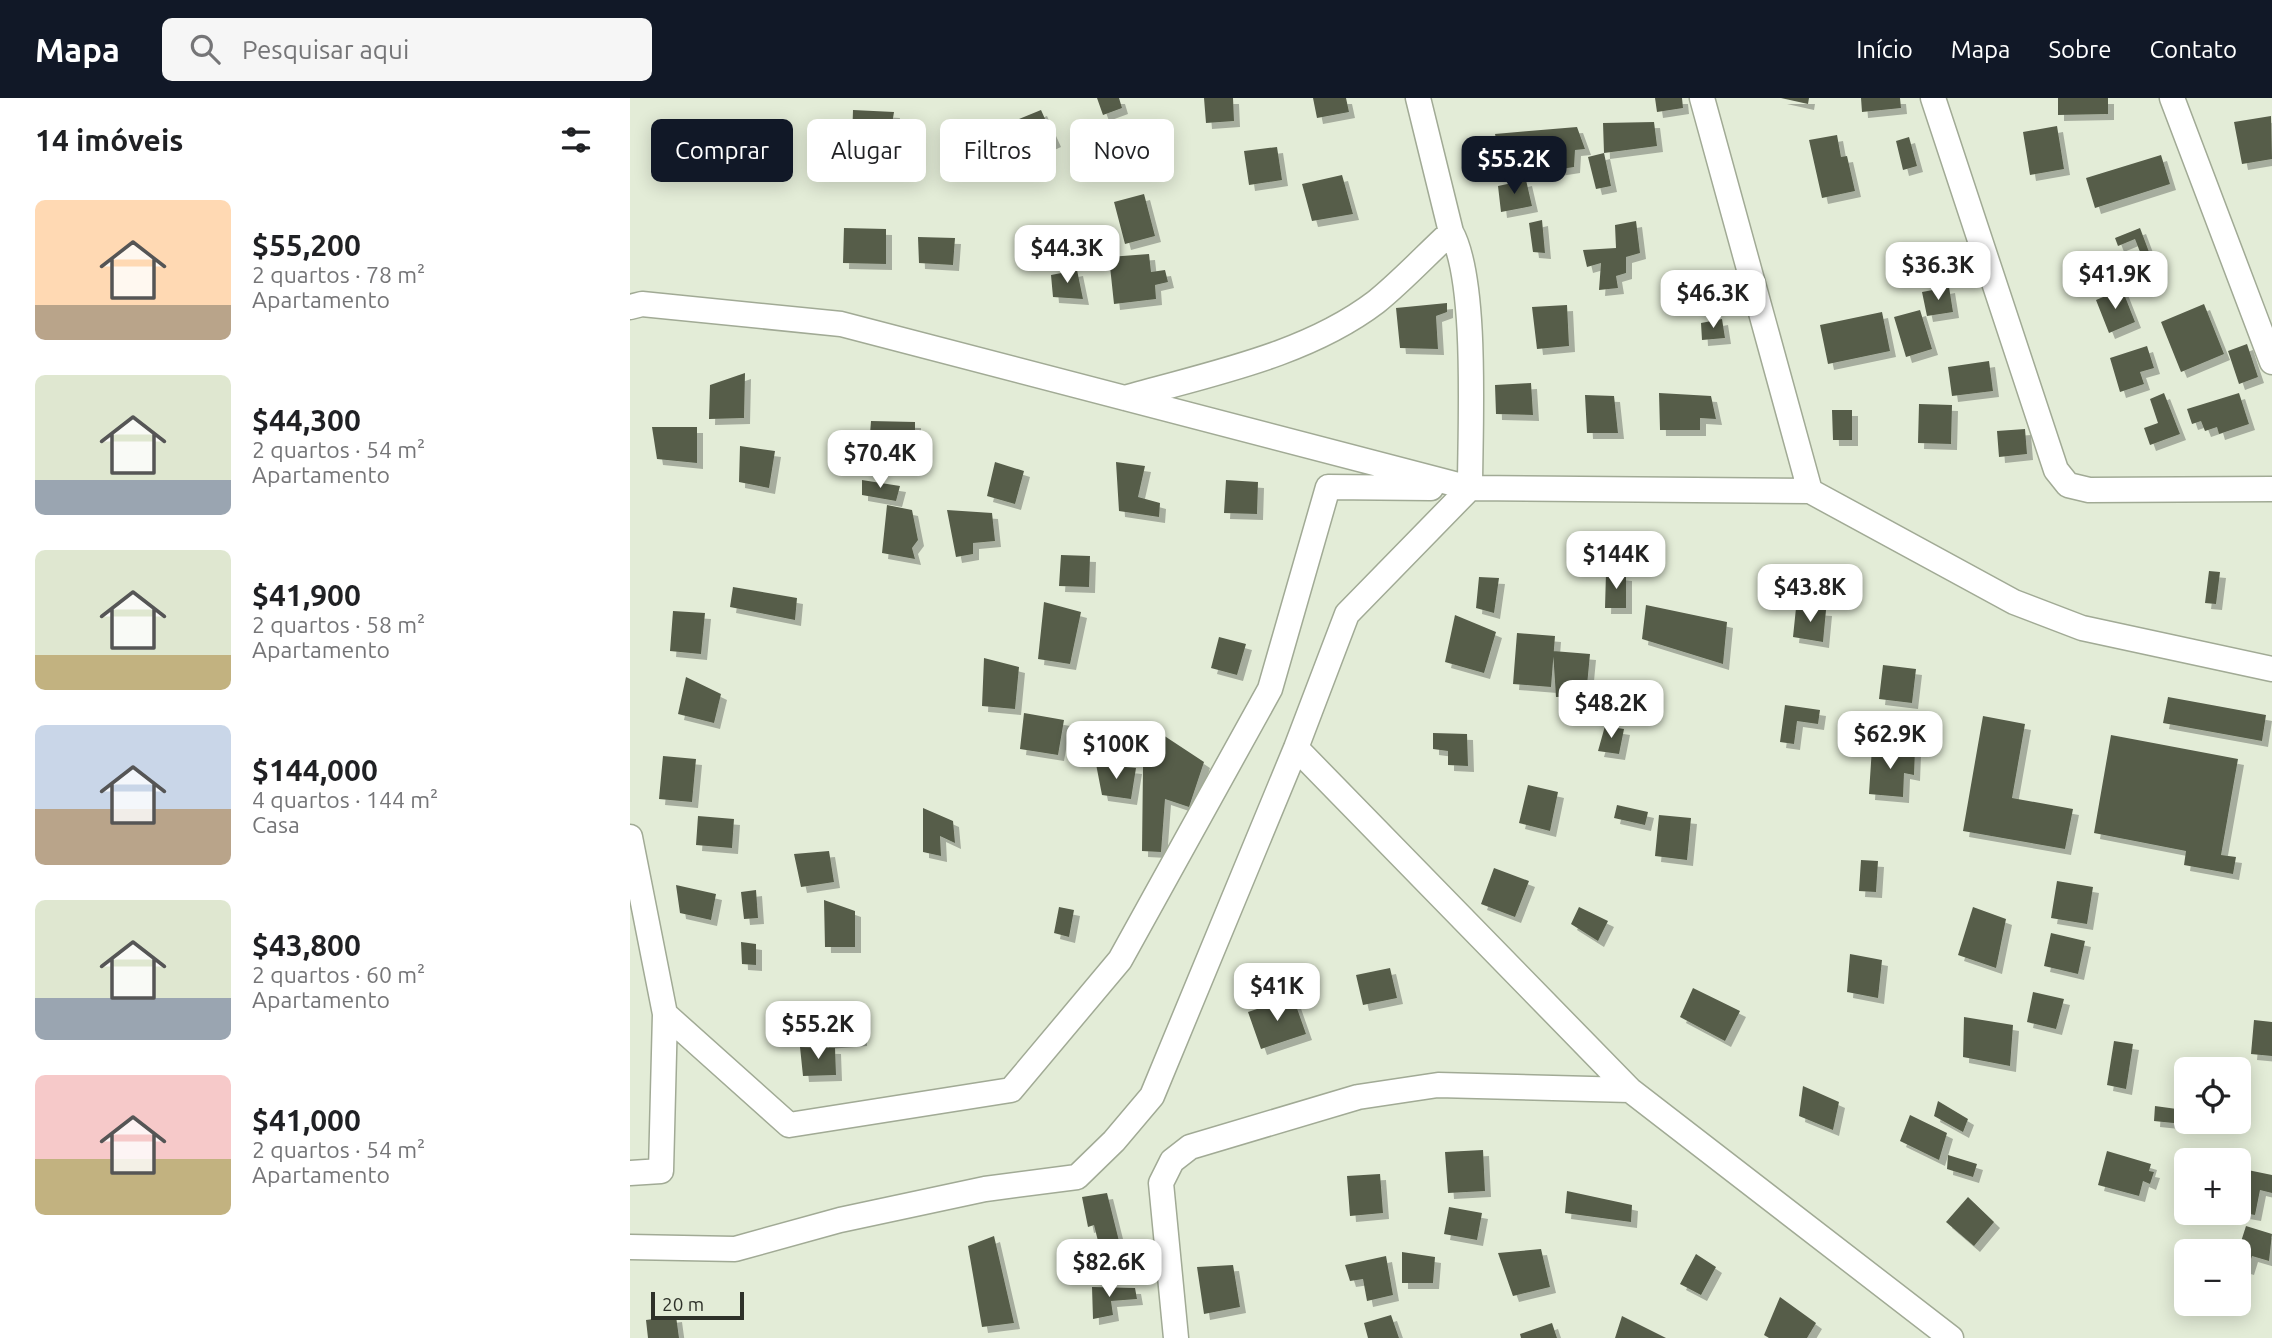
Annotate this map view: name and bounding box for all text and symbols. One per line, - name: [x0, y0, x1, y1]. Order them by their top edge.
- search box: [162, 18, 652, 81]
- icon: search: [186, 30, 224, 68]
- text: Mapa: [35, 31, 120, 68]
- text: Pesquisar aqui: [242, 35, 409, 64]
- text: Início: [1856, 36, 1913, 63]
- text: Mapa: [1951, 36, 2010, 63]
- text: Sobre: [2048, 36, 2111, 63]
- text: Contato: [2149, 36, 2237, 63]
- chip: Comprar: [651, 119, 793, 182]
- chip: Alugar: [807, 119, 926, 182]
- chip: Filtros: [940, 119, 1056, 182]
- chip: Novo: [1070, 119, 1174, 182]
- icon: filters: [557, 121, 595, 159]
- text: 14 imóveis: [35, 123, 183, 157]
- pin: $55.2K: [1457, 136, 1571, 196]
- text: $55.2K: [1478, 146, 1550, 171]
- pin: $44.3K: [1010, 226, 1124, 285]
- icon: home: [91, 228, 175, 312]
- text: $55,200: [252, 228, 361, 262]
- text: $44.3K: [1031, 235, 1103, 260]
- pin: $36.3K: [1881, 242, 1995, 302]
- text: $36.3K: [1902, 252, 1974, 277]
- pin: $41.9K: [2058, 252, 2172, 311]
- text: $41.9K: [2079, 261, 2151, 286]
- text: 2 quartos · 78 m²: [252, 262, 425, 287]
- pin: $46.3K: [1656, 271, 1770, 330]
- text: $46.3K: [1677, 280, 1749, 305]
- text: Apartamento: [252, 287, 390, 312]
- icon: home: [91, 403, 175, 487]
- text: $44,300: [252, 403, 361, 437]
- pin: $70.4K: [823, 430, 937, 490]
- text: 2 quartos · 54 m²: [252, 437, 425, 462]
- text: $70.4K: [844, 440, 916, 465]
- text: Apartamento: [252, 462, 390, 487]
- pin: $144K: [1567, 532, 1665, 591]
- text: $144K: [1582, 541, 1650, 566]
- pin: $43.8K: [1753, 564, 1867, 624]
- text: $43.8K: [1774, 574, 1846, 599]
- icon: home: [91, 578, 175, 662]
- text: $41,900: [252, 578, 361, 612]
- text: 2 quartos · 58 m²: [252, 612, 425, 637]
- text: Apartamento: [252, 637, 390, 662]
- pin: $48.2K: [1554, 680, 1668, 740]
- text: $48.2K: [1575, 690, 1647, 715]
- pin: $62.9K: [1833, 712, 1947, 771]
- text: $62.9K: [1854, 721, 1926, 746]
- pin: $100K: [1067, 722, 1165, 781]
- text: $100K: [1082, 731, 1150, 756]
- icon: home: [91, 753, 175, 837]
- text: $144,000: [252, 753, 378, 787]
- text: 4 quartos · 144 m²: [252, 787, 438, 812]
- text: Casa: [252, 812, 300, 837]
- icon: home: [91, 928, 175, 1012]
- text: $43,800: [252, 928, 361, 962]
- text: 2 quartos · 60 m²: [252, 962, 425, 987]
- pin: $41K: [1236, 964, 1318, 1023]
- text: $41K: [1250, 973, 1304, 998]
- text: Apartamento: [252, 987, 390, 1012]
- pin: $55.2K: [761, 1002, 875, 1061]
- text: $55.2K: [782, 1011, 854, 1036]
- map controls: [2174, 1057, 2251, 1316]
- button: locate: [2174, 1057, 2251, 1134]
- icon: home: [91, 1103, 175, 1187]
- text: $41,000: [252, 1103, 361, 1137]
- text: 2 quartos · 54 m²: [252, 1137, 425, 1162]
- button: +: [2174, 1148, 2251, 1225]
- text: Apartamento: [252, 1162, 390, 1187]
- button: −: [2174, 1239, 2251, 1316]
- pin: $82.6K: [1052, 1240, 1166, 1299]
- text: $82.6K: [1073, 1249, 1145, 1274]
- scale bar: [651, 1289, 744, 1321]
- text: 20 m: [662, 1293, 704, 1315]

